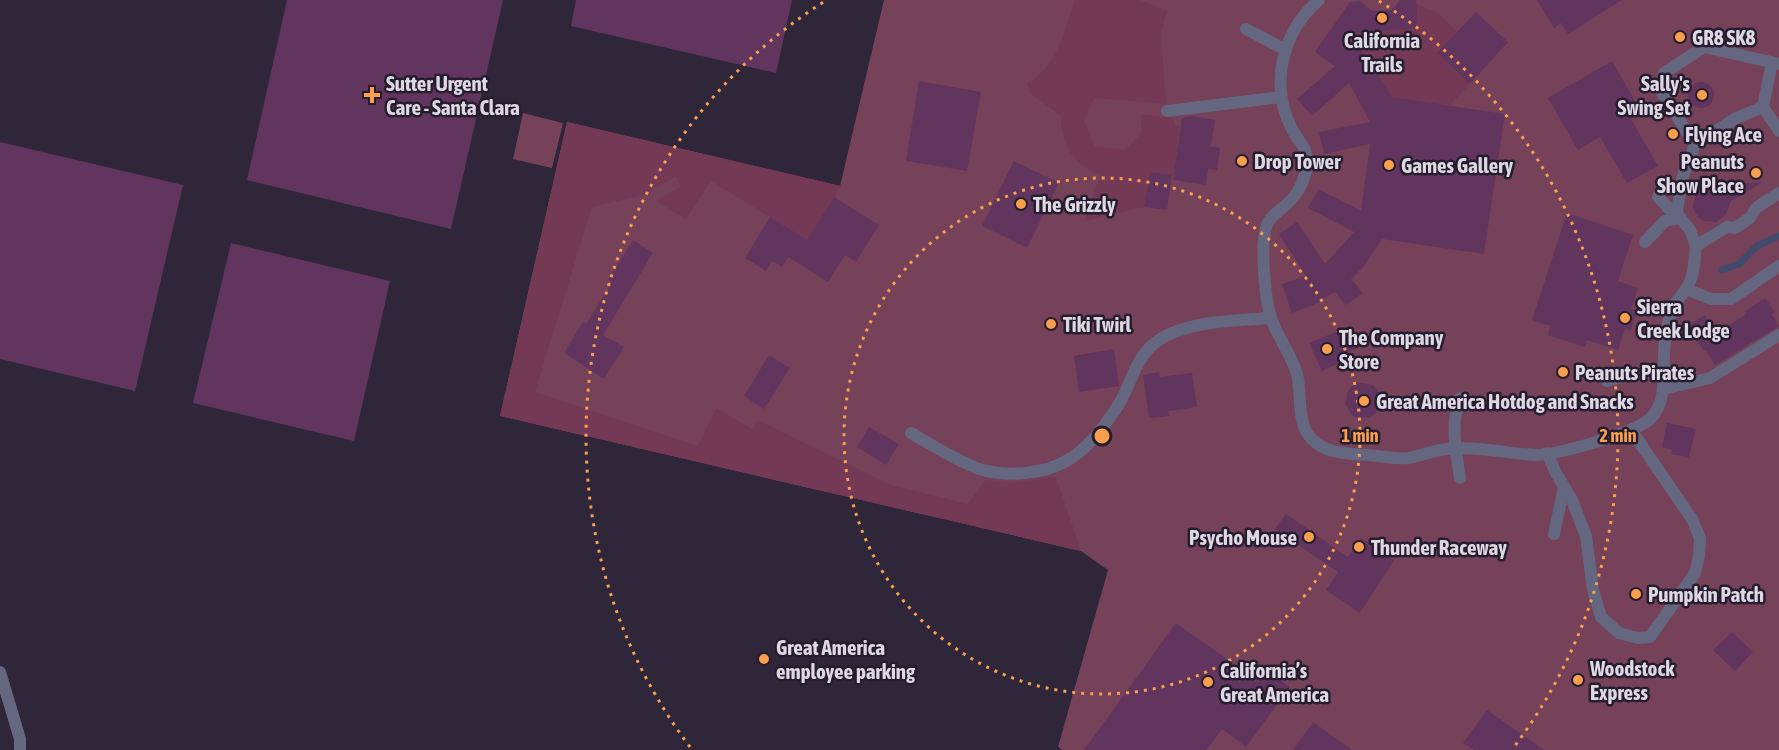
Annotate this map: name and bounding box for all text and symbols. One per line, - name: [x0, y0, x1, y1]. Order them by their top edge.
- marker: California Trails: [1375, 11, 1389, 25]
- place label: GR8 SK8: [1692, 25, 1755, 49]
- place label: California Trails: [1344, 28, 1420, 76]
- marker: GR8 SK8: [1673, 30, 1687, 44]
- place label: Sutter Urgent Care - Santa Clara: [386, 71, 520, 119]
- place label: Sally's Swing Set: [1618, 71, 1691, 119]
- marker: Sutter Urgent Care - Santa Clara: [363, 86, 381, 104]
- marker: Sally's Swing Set: [1695, 88, 1709, 102]
- place label: Flying Ace: [1685, 122, 1762, 146]
- marker: Flying Ace: [1666, 127, 1680, 141]
- place label: Drop Tower: [1254, 149, 1341, 173]
- place label: Peanuts Show Place: [1657, 149, 1745, 197]
- place label: Games Gallery: [1401, 153, 1513, 177]
- marker: Drop Tower: [1235, 154, 1249, 168]
- marker: Games Gallery: [1382, 158, 1396, 172]
- marker: Peanuts Show Place: [1749, 166, 1763, 180]
- place label: The Grizzly: [1033, 192, 1116, 216]
- marker: The Grizzly: [1014, 197, 1028, 211]
- place label: Sierra Creek Lodge: [1637, 294, 1730, 342]
- marker: Sierra Creek Lodge: [1618, 311, 1632, 325]
- place label: Tiki Twirl: [1063, 312, 1131, 336]
- marker: Tiki Twirl: [1044, 317, 1058, 331]
- place label: The Company Store: [1339, 325, 1444, 373]
- marker: The Company Store: [1320, 342, 1334, 356]
- place label: Peanuts Pirates: [1575, 360, 1695, 384]
- marker: Peanuts Pirates: [1556, 365, 1570, 379]
- place label: Great America Hotdog and Snacks: [1376, 389, 1634, 413]
- marker: Great America Hotdog and Snacks: [1357, 394, 1371, 408]
- text: 1 min: [1342, 425, 1379, 446]
- text: 2 min: [1600, 425, 1637, 446]
- centre of rings: [1092, 426, 1112, 446]
- place label: Psycho Mouse: [1189, 525, 1297, 549]
- marker: Psycho Mouse: [1302, 530, 1316, 544]
- place label: Thunder Raceway: [1371, 535, 1507, 559]
- marker: Thunder Raceway: [1352, 540, 1366, 554]
- place label: Pumpkin Patch: [1648, 582, 1764, 606]
- marker: Pumpkin Patch: [1629, 587, 1643, 601]
- place label: Great America employee parking: [776, 635, 916, 683]
- marker: Great America employee parking: [757, 652, 771, 666]
- place label: Woodstock Express: [1589, 656, 1675, 704]
- place label: California’s Great America: [1220, 658, 1329, 706]
- marker: Woodstock Express: [1571, 673, 1585, 687]
- marker: California’s Great America: [1201, 675, 1215, 689]

